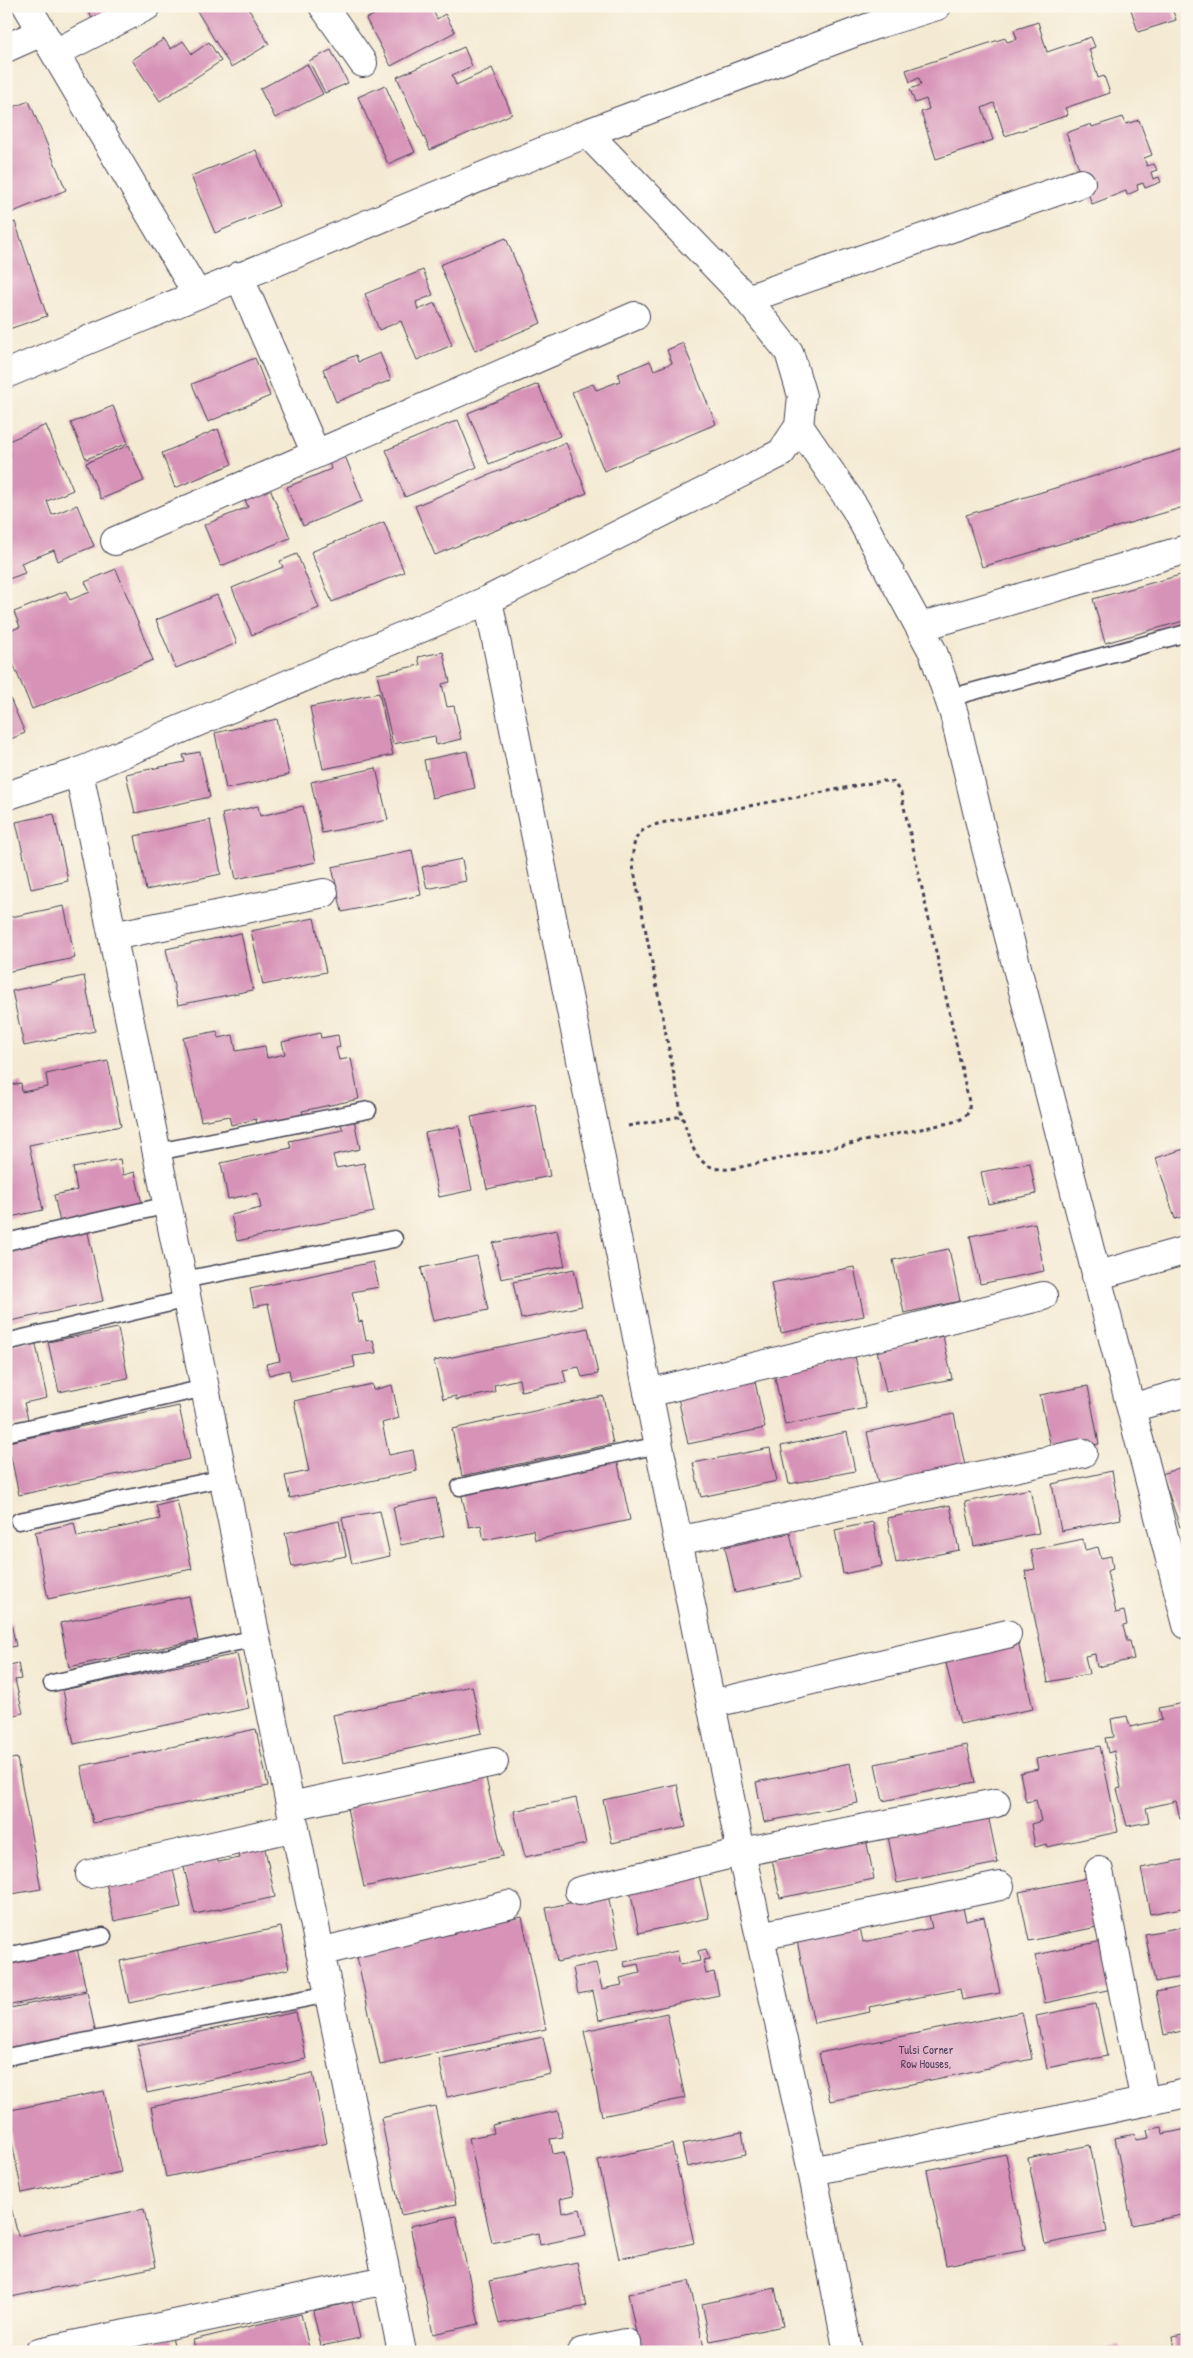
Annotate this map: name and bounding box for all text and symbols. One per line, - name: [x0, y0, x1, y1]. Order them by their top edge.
- house number: Tulsi Corner Row Houses,: [899, 2041, 954, 2072]

